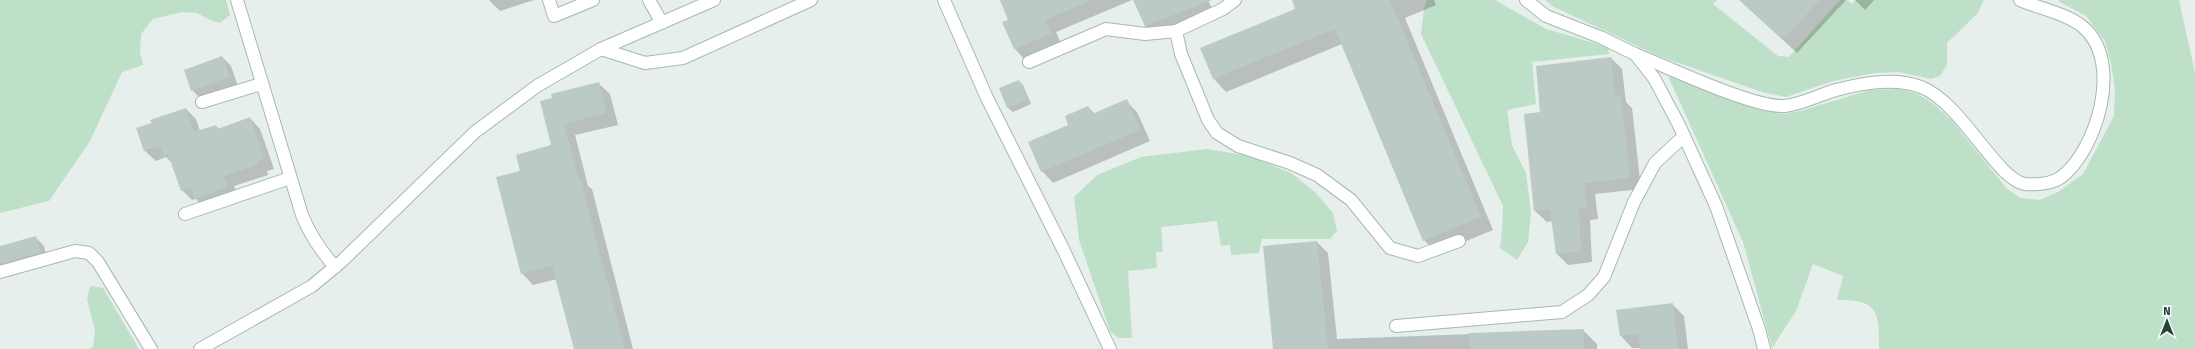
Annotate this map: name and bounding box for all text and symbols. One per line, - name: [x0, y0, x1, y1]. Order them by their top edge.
- north arrow: [2147, 301, 2187, 341]
- text: N: [2163, 305, 2171, 318]

